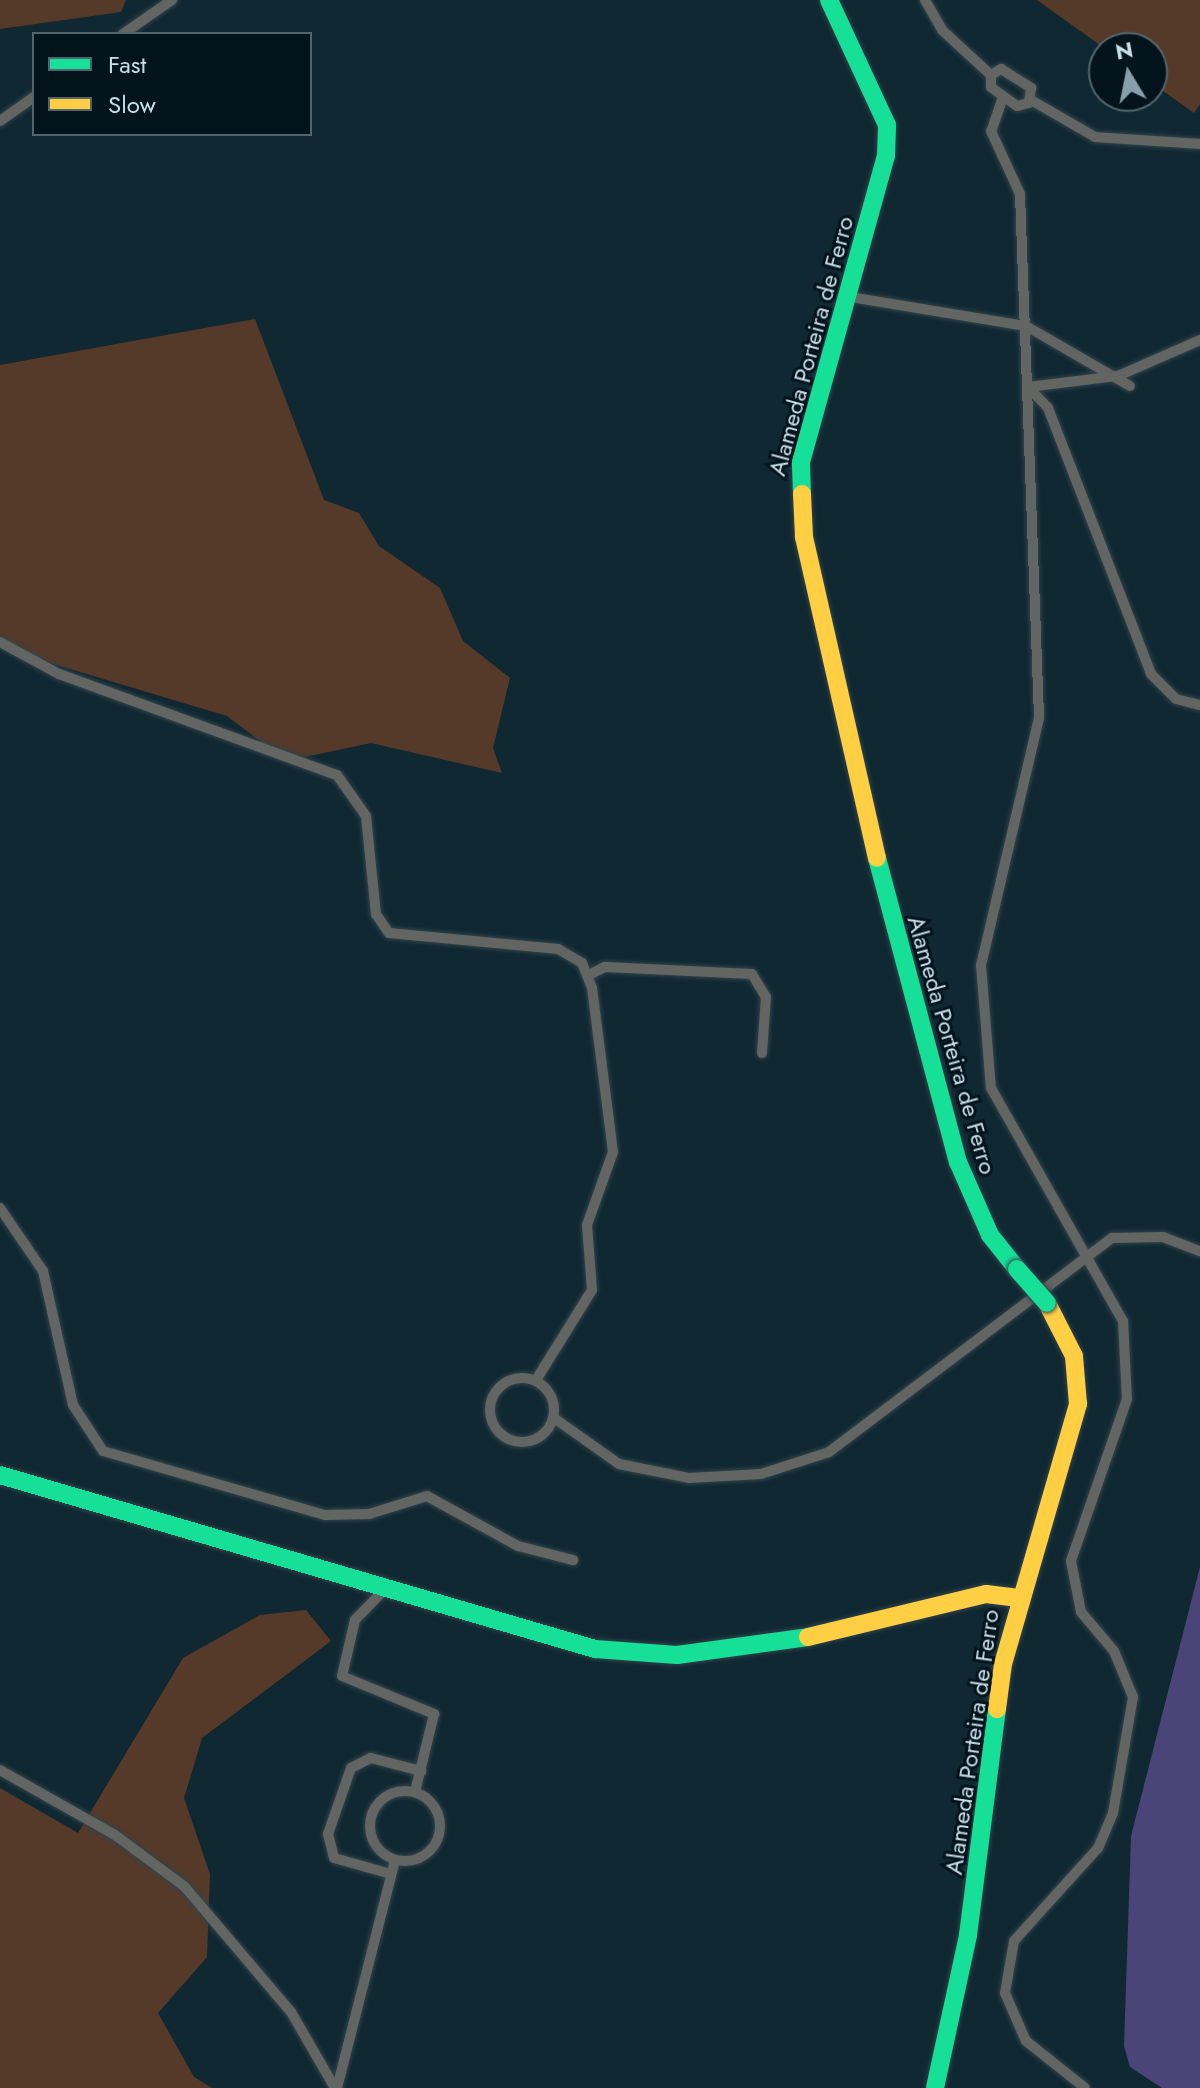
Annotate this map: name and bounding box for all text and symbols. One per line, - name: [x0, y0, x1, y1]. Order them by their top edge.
- legend: [32, 32, 312, 136]
- north arrow: [1088, 32, 1168, 112]
- text: N: [1113, 33, 1136, 68]
- text: Fast: [108, 47, 146, 82]
- text: Slow: [108, 87, 156, 122]
- street label: Alameda Porteira de Ferro: [762, 213, 860, 479]
- street label: Alameda Porteira de Ferro: [901, 912, 1003, 1178]
- street label: Alameda Porteira de Ferro: [939, 1607, 1005, 1877]

